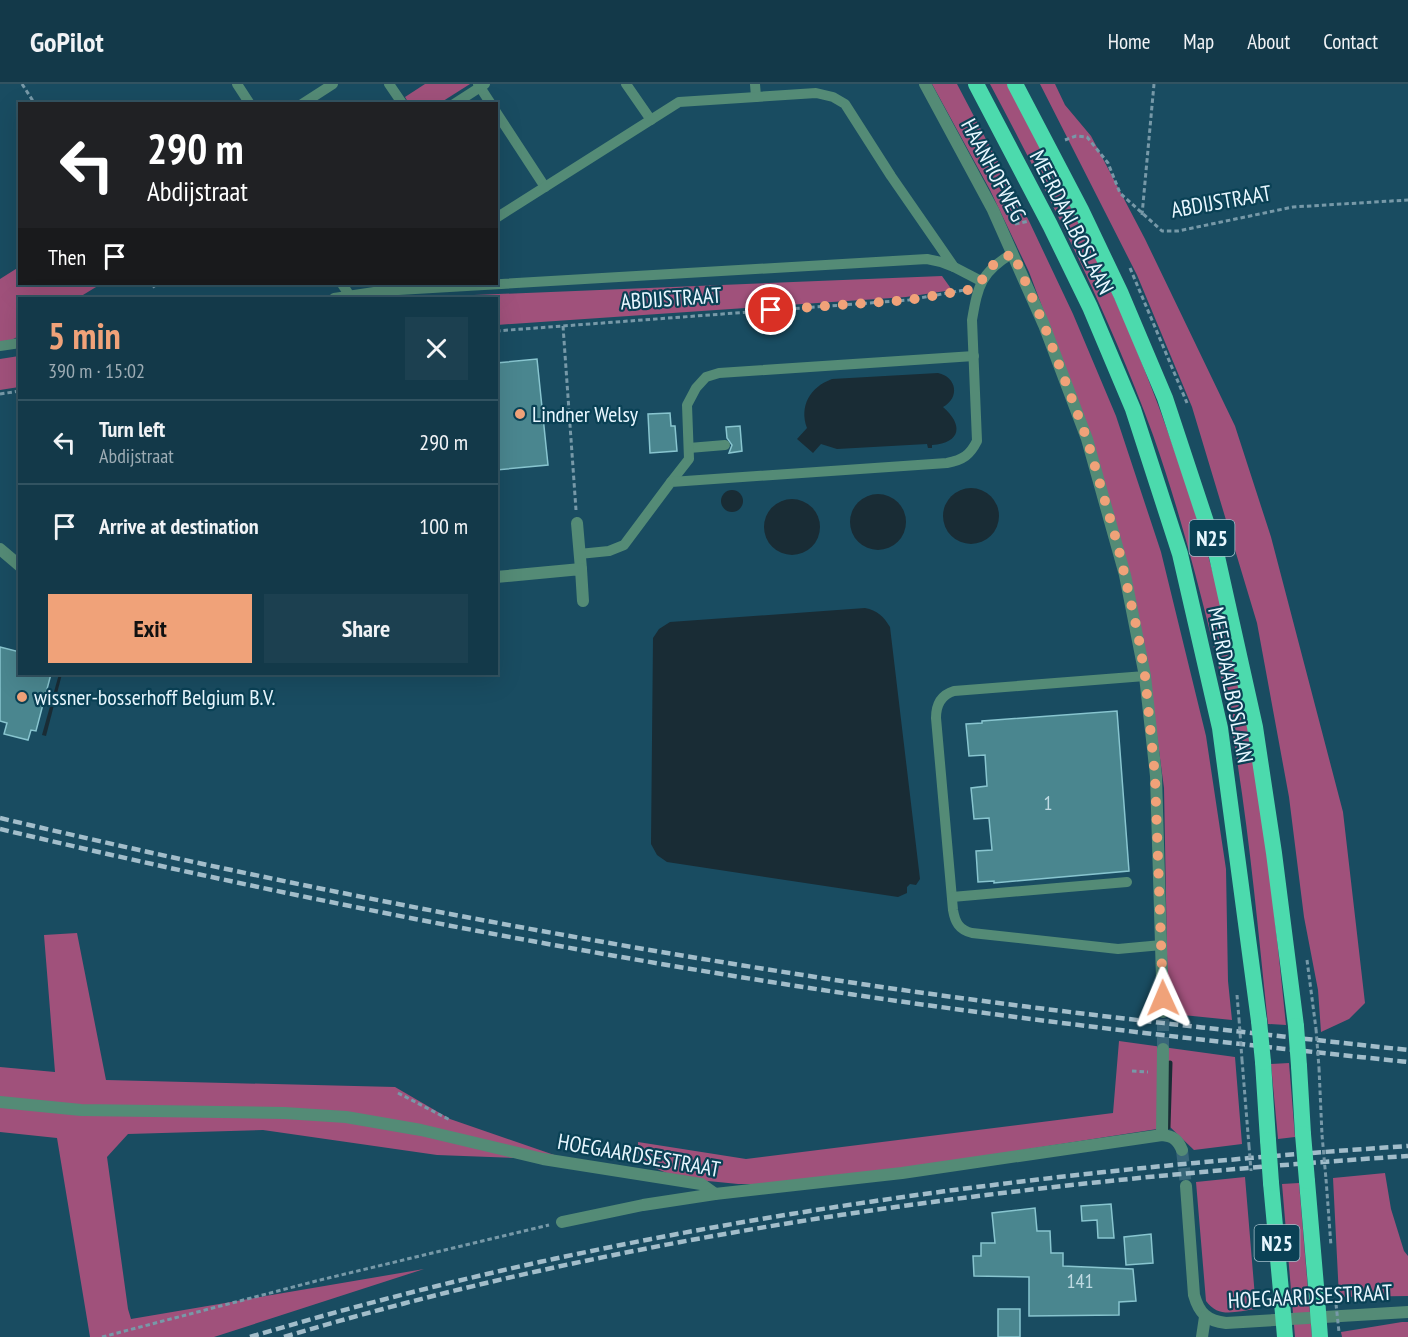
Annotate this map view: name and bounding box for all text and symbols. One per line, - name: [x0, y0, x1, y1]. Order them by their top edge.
- text: GoPilot: [30, 23, 104, 60]
- text: Home: [1108, 28, 1150, 55]
- text: Map: [1183, 28, 1214, 55]
- text: About: [1247, 28, 1290, 55]
- text: Contact: [1323, 28, 1378, 55]
- street label: HAANHOFWEG: [955, 114, 1033, 226]
- text: 290 m: [147, 121, 244, 176]
- icon: left: [48, 126, 126, 204]
- street label: MEERDAALBOSLAAN: [1024, 145, 1120, 299]
- text: Abdijstraat: [147, 174, 248, 208]
- street label: ABDIJSTRAAT: [1169, 178, 1274, 224]
- icon: arrive: [98, 240, 131, 273]
- text: Then: [48, 243, 86, 271]
- street label: ABDIJSTRAAT: [619, 280, 723, 316]
- pin: [745, 284, 796, 335]
- icon: arrive: [754, 293, 787, 326]
- text: 5 min: [48, 312, 121, 359]
- button: close: [405, 317, 468, 380]
- text: 390 m · 15:02: [48, 358, 145, 384]
- place label: Lindner Welsy: [532, 400, 639, 428]
- marker: Lindner Welsy: [513, 407, 527, 421]
- text: Turn left: [99, 415, 165, 443]
- icon: left: [48, 426, 81, 459]
- text: 290 m: [419, 428, 468, 456]
- text: Abdijstraat: [99, 443, 174, 469]
- icon: arrive: [48, 510, 81, 543]
- text: Arrive at destination: [99, 512, 259, 540]
- text: 100 m: [419, 512, 468, 540]
- road number: N25: [1190, 520, 1234, 556]
- button: Exit: [48, 594, 252, 663]
- button: Share: [264, 594, 468, 663]
- street label: MEERDAALBOSLAAN: [1202, 605, 1260, 765]
- place label: wissner-bosserhoff Belgium B.V.: [34, 683, 276, 711]
- marker: wissner-bosserhoff Belgium B.V.: [15, 690, 29, 704]
- house number: 1: [1044, 790, 1053, 816]
- position arrow: [1131, 966, 1195, 1030]
- street label: HOEGAARDSESTRAAT: [555, 1127, 723, 1183]
- road number: N25: [1254, 1225, 1300, 1261]
- house number: 141: [1067, 1268, 1094, 1294]
- street label: HOEGAARDSESTRAAT: [1227, 1278, 1393, 1314]

